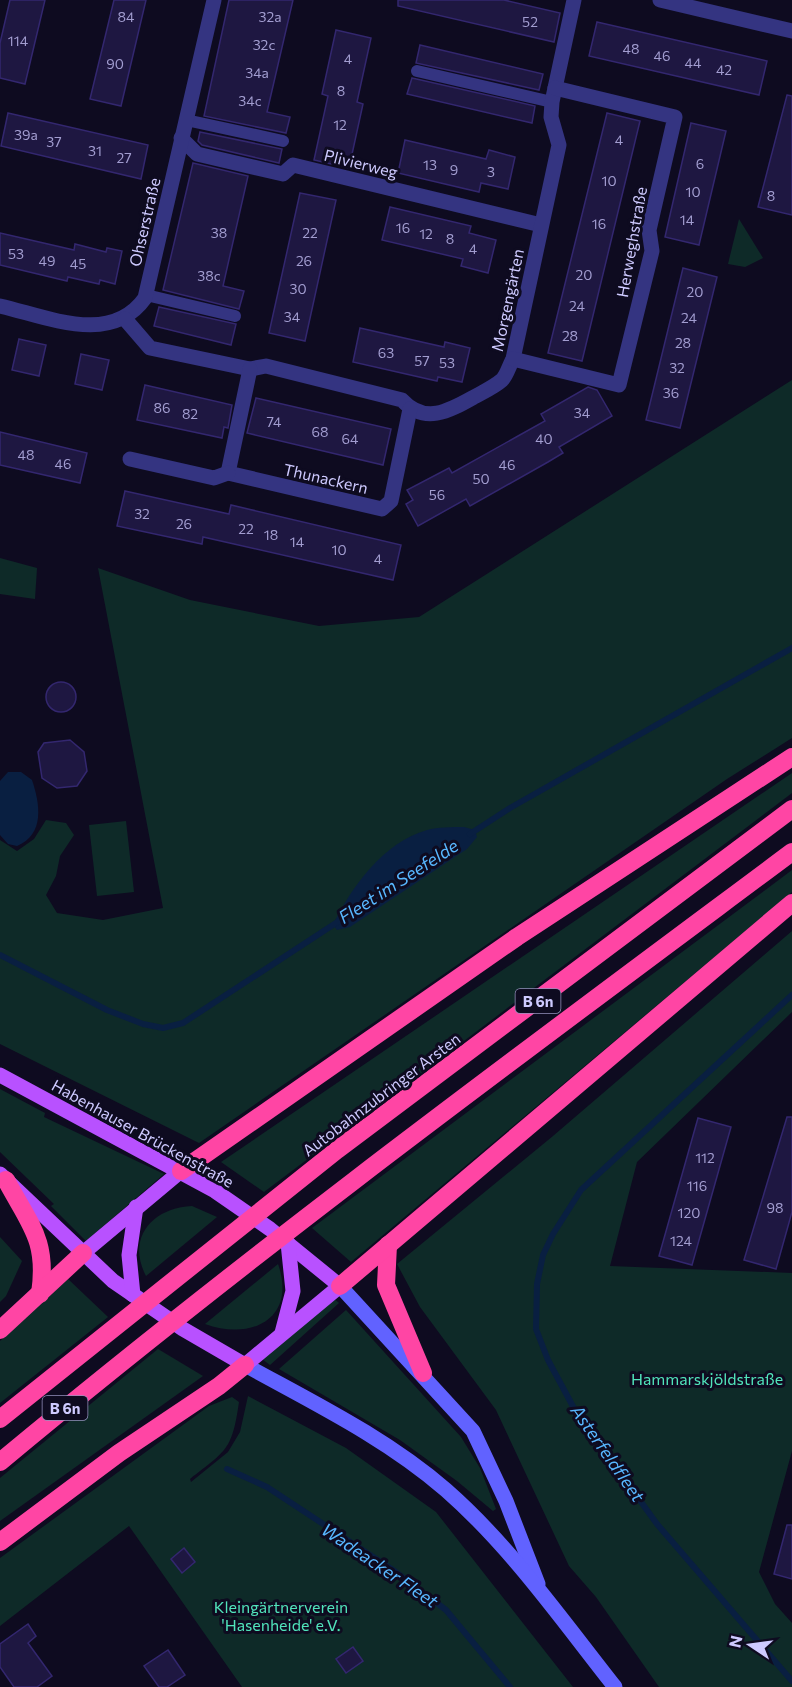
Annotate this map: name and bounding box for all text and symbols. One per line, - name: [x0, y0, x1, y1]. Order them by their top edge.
- house number: 84: [118, 8, 135, 25]
- house number: 32a: [258, 8, 282, 25]
- house number: 52: [522, 13, 538, 30]
- house number: 114: [8, 32, 29, 49]
- house number: 32c: [253, 36, 275, 53]
- house number: 48: [623, 40, 639, 57]
- house number: 46: [654, 47, 670, 64]
- house number: 4: [344, 50, 353, 67]
- house number: 44: [685, 54, 702, 71]
- house number: 90: [106, 55, 124, 72]
- house number: 42: [716, 61, 732, 78]
- house number: 34a: [245, 64, 269, 81]
- house number: 8: [337, 82, 345, 99]
- house number: 34c: [238, 92, 262, 109]
- house number: 12: [333, 116, 347, 133]
- house number: 39a: [14, 126, 38, 143]
- house number: 4: [615, 131, 624, 148]
- house number: 37: [46, 133, 62, 150]
- house number: 31: [88, 142, 102, 159]
- street label: Plivierweg: [322, 145, 400, 181]
- house number: 27: [116, 149, 132, 166]
- house number: 6: [696, 155, 704, 172]
- house number: 13: [423, 156, 437, 173]
- house number: 9: [450, 161, 458, 178]
- house number: 3: [487, 163, 495, 180]
- house number: 10: [601, 172, 617, 189]
- street label: Ohserstraße: [125, 176, 163, 268]
- house number: 10: [685, 183, 701, 200]
- street label: Herweghstraße: [612, 185, 650, 299]
- house number: 8: [767, 187, 775, 204]
- house number: 14: [680, 211, 695, 228]
- house number: 16: [592, 215, 606, 232]
- house number: 16: [396, 219, 410, 236]
- house number: 38: [211, 224, 227, 241]
- house number: 22: [302, 224, 318, 241]
- house number: 12: [419, 225, 433, 242]
- house number: 8: [446, 230, 454, 247]
- house number: 4: [469, 240, 478, 257]
- house number: 53: [8, 245, 24, 262]
- street label: Morgengärten: [487, 247, 527, 353]
- house number: 49: [39, 252, 55, 269]
- house number: 26: [296, 252, 312, 269]
- house number: 45: [70, 255, 86, 272]
- house number: 20: [576, 266, 592, 283]
- house number: 38c: [197, 267, 221, 284]
- house number: 30: [289, 280, 307, 297]
- house number: 20: [687, 283, 703, 300]
- house number: 24: [569, 297, 586, 314]
- house number: 34: [284, 308, 301, 325]
- house number: 24: [681, 309, 698, 326]
- house number: 28: [562, 327, 578, 344]
- house number: 28: [675, 334, 691, 351]
- house number: 63: [378, 344, 394, 361]
- house number: 57: [414, 352, 430, 369]
- house number: 53: [439, 354, 455, 371]
- house number: 32: [669, 359, 685, 376]
- house number: 36: [663, 384, 679, 401]
- house number: 86: [154, 399, 171, 416]
- house number: 34: [574, 404, 591, 421]
- house number: 82: [182, 405, 198, 422]
- house number: 74: [267, 413, 282, 430]
- house number: 68: [312, 423, 329, 440]
- house number: 64: [342, 430, 359, 447]
- house number: 40: [535, 430, 553, 447]
- house number: 48: [18, 446, 34, 463]
- house number: 46: [55, 455, 71, 472]
- house number: 46: [499, 456, 515, 473]
- street label: Thunackern: [282, 459, 370, 497]
- house number: 50: [472, 470, 490, 487]
- house number: 56: [429, 486, 445, 503]
- house number: 32: [134, 505, 150, 522]
- house number: 26: [176, 515, 192, 532]
- house number: 22: [238, 520, 254, 537]
- house number: 18: [264, 526, 278, 543]
- house number: 14: [290, 533, 305, 550]
- house number: 10: [331, 541, 347, 558]
- house number: 4: [374, 550, 383, 567]
- water label: Fleet im Seefelde: [334, 834, 462, 928]
- road number: B 6n: [516, 989, 560, 1013]
- street label: Autobahnzubringer Arsten: [298, 1028, 464, 1160]
- street label: Habenhauser Brückenstraße: [49, 1075, 237, 1191]
- house number: 112: [695, 1149, 715, 1166]
- house number: 116: [687, 1177, 707, 1194]
- house number: 98: [767, 1199, 784, 1216]
- house number: 120: [678, 1204, 700, 1221]
- house number: 124: [670, 1232, 693, 1249]
- park label: Hammarskjöldstraße: [631, 1369, 783, 1388]
- road number: B 6n: [42, 1396, 88, 1420]
- water label: Asterfeldfleet: [566, 1399, 650, 1506]
- water label: Wadeacker Fleet: [318, 1518, 443, 1612]
- park label: Kleingärtnerverein 'Hasenheide' e.V.: [214, 1597, 348, 1634]
- north arrow: [720, 1615, 780, 1675]
- text: N: [724, 1634, 746, 1649]

